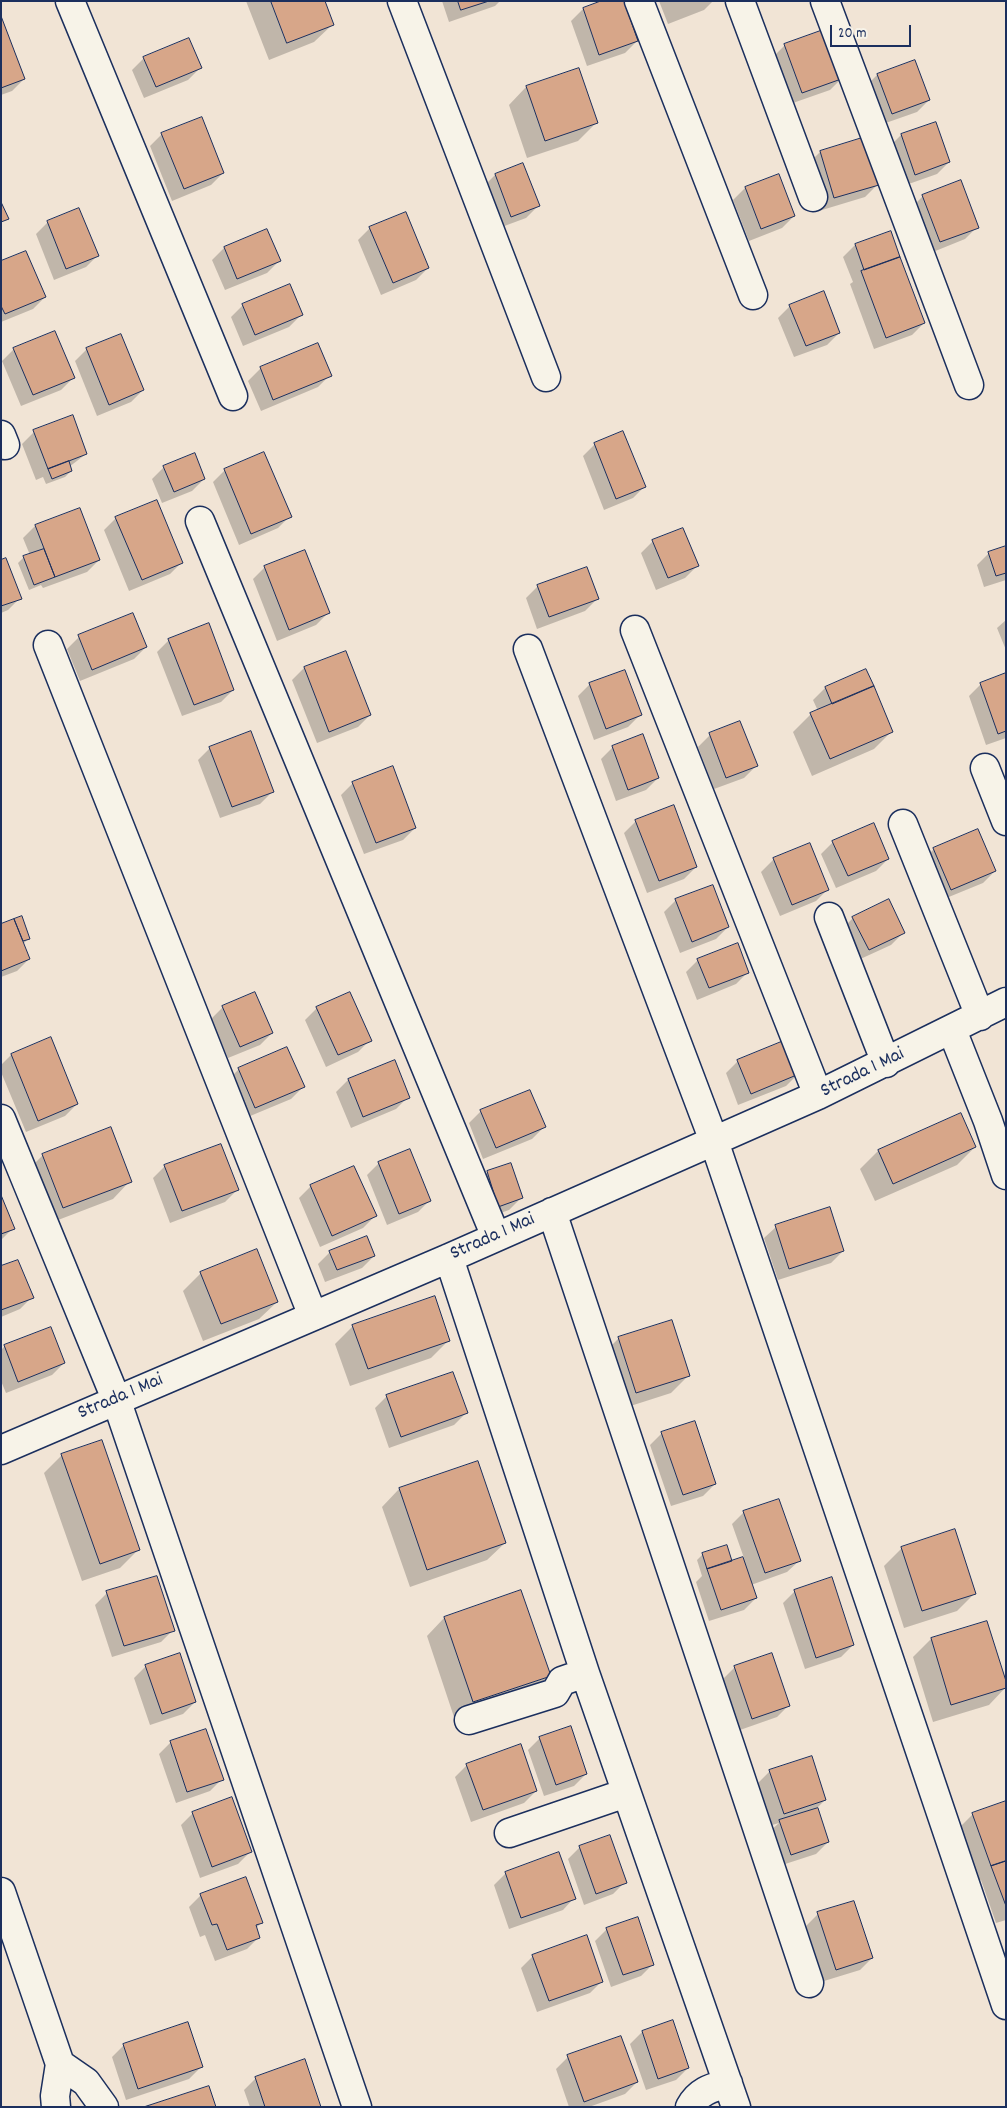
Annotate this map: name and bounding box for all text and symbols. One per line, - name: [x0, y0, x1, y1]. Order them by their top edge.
- scale bar: [832, 15, 913, 47]
- text: 20 m: [838, 23, 866, 45]
- street label: Strada 1 Mai: [817, 1043, 909, 1105]
- street label: Strada 1 Mai: [447, 1209, 539, 1267]
- street label: Strada 1 Mai: [75, 1369, 167, 1427]

